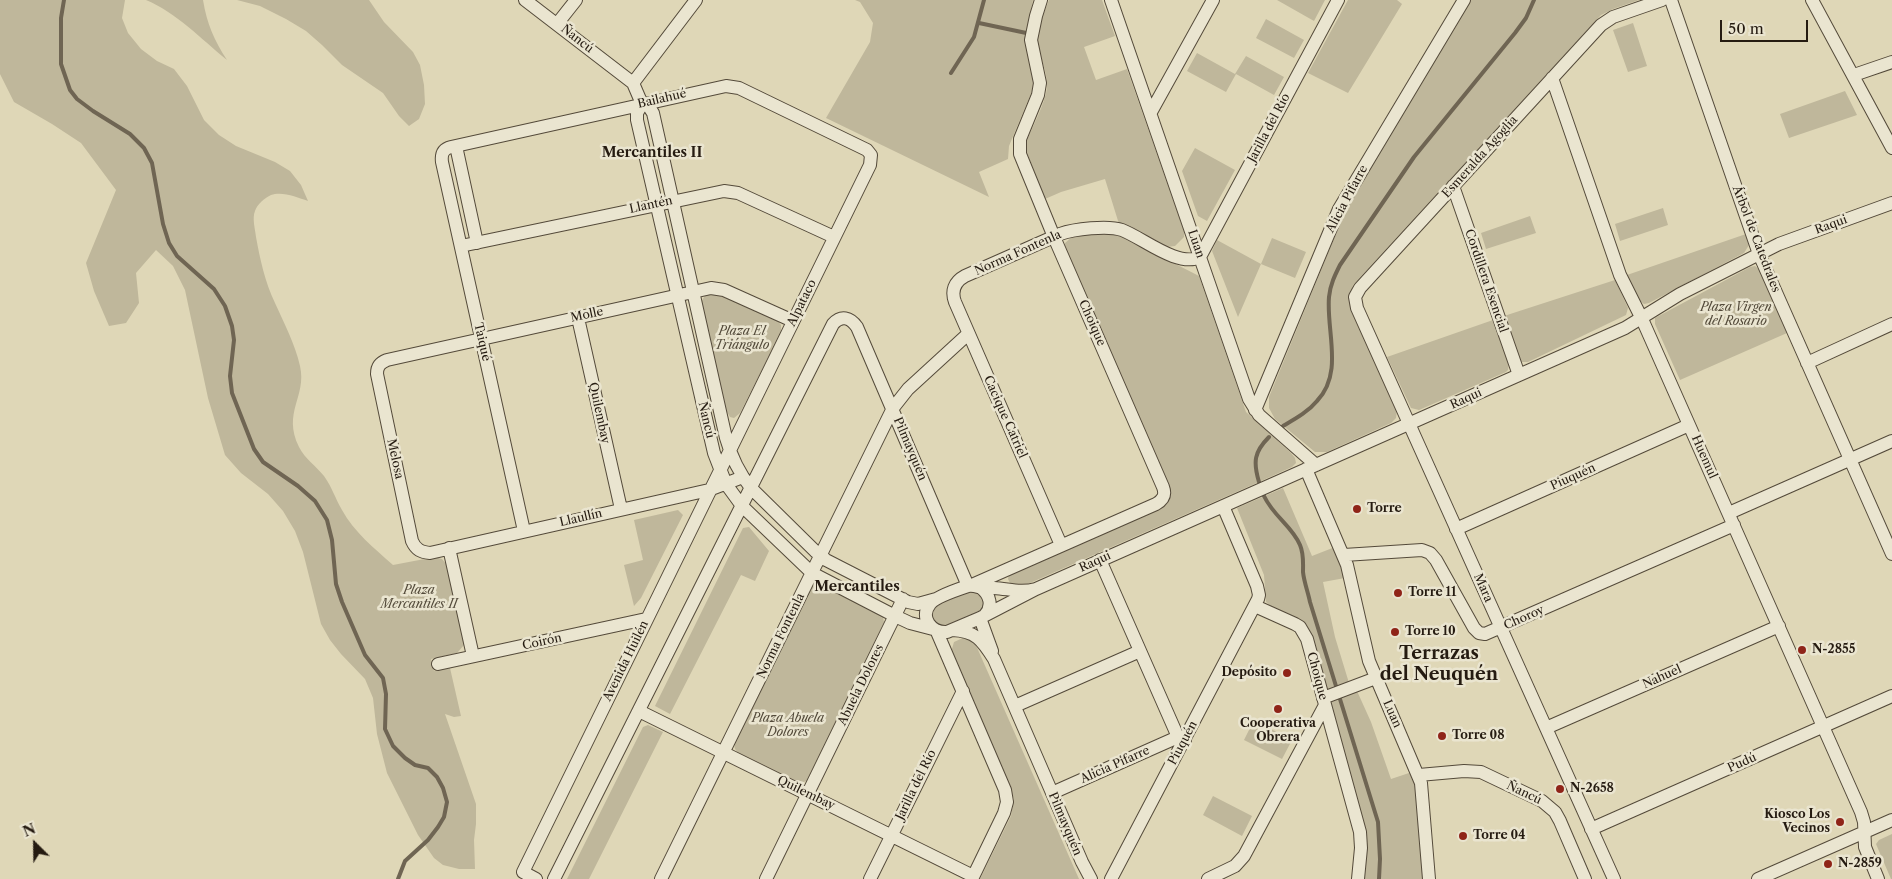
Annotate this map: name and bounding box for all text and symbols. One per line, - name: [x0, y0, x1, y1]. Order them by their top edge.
- scale bar: [1722, 10, 1810, 42]
- text: 50 m: [1728, 19, 1764, 38]
- street label: Ñancú: [558, 22, 596, 56]
- street label: Bailahué: [636, 86, 688, 112]
- street label: Jarilla del Río: [1245, 91, 1293, 165]
- street label: Esmeralda Agoglia: [1439, 113, 1521, 201]
- district label: Mercantiles II: [602, 145, 702, 161]
- street label: Alicia Pifarre: [1323, 163, 1371, 235]
- street label: Árbol de Catedrales: [1729, 184, 1783, 294]
- street label: Llantén: [628, 193, 674, 217]
- street label: Raqui: [1813, 213, 1849, 237]
- street label: Norma Fontenla: [972, 227, 1064, 279]
- street label: Cordillera Esencial: [1462, 227, 1510, 335]
- street label: Luan: [1184, 228, 1208, 260]
- street label: Alpataco: [784, 277, 820, 329]
- street label: Choique: [1075, 298, 1109, 348]
- park label: Plaza Virgen del Rosario: [1700, 301, 1772, 329]
- street label: Molle: [569, 305, 605, 325]
- street label: Taiqué: [471, 321, 493, 363]
- park label: Plaza El Triángulo: [715, 325, 769, 353]
- street label: Cacique Catriel: [980, 373, 1030, 461]
- street label: Quilembay: [585, 381, 613, 445]
- street label: Raqui: [1448, 386, 1484, 412]
- street label: Ñancú: [695, 400, 717, 440]
- street label: Pilmayquén: [890, 415, 930, 483]
- street label: Huemul: [1688, 433, 1720, 481]
- street label: Melosa: [384, 437, 406, 481]
- street label: Piuquén: [1548, 461, 1598, 493]
- place label: Torre: [1367, 502, 1402, 516]
- marker: Torre: [1351, 503, 1363, 515]
- street label: Llaullín: [558, 506, 604, 530]
- street label: Raqui: [1077, 549, 1113, 575]
- street label: Mara: [1470, 572, 1496, 604]
- district label: Mercantiles: [814, 579, 900, 595]
- park label: Plaza Mercantiles II: [381, 584, 457, 612]
- place label: Torre 11: [1408, 586, 1456, 600]
- marker: Torre 11: [1392, 587, 1404, 599]
- street label: Norma Fontenla: [754, 591, 808, 681]
- street label: Choroy: [1502, 603, 1546, 633]
- street label: Avenida Huilén: [600, 618, 652, 704]
- place label: Torre 10: [1405, 625, 1456, 639]
- marker: Torre 10: [1389, 626, 1401, 638]
- street label: Coirón: [521, 631, 563, 653]
- street label: Abuela Dolores: [835, 642, 887, 728]
- district label: Terrazas del Neuquén: [1380, 643, 1498, 686]
- place label: N-2855: [1812, 643, 1855, 657]
- marker: N-2855: [1796, 644, 1808, 656]
- street label: Choique: [1304, 650, 1330, 702]
- street label: Nahuel: [1640, 662, 1684, 692]
- place label: Depósito: [1221, 666, 1277, 680]
- marker: Depósito: [1281, 667, 1293, 679]
- street label: Luan: [1380, 698, 1404, 730]
- marker: Cooperativa Obrera: [1272, 703, 1284, 715]
- park label: Plaza Abuela Dolores: [752, 712, 824, 740]
- place label: Cooperativa Obrera: [1240, 717, 1316, 745]
- street label: Piuquén: [1165, 718, 1201, 768]
- place label: Torre 08: [1452, 729, 1505, 743]
- marker: Torre 08: [1436, 730, 1448, 742]
- street label: Alicia Pifarre: [1078, 743, 1152, 787]
- street label: Jarilla del Río: [893, 748, 939, 822]
- street label: Pudú: [1725, 750, 1759, 776]
- street label: Quilembay: [775, 773, 837, 813]
- street label: Ñancú: [1504, 778, 1544, 808]
- place label: N-2658: [1570, 782, 1614, 796]
- marker: N-2658: [1554, 783, 1566, 795]
- street label: Pilmayquén: [1045, 790, 1085, 858]
- place label: Kiosco Los Vecinos: [1764, 808, 1830, 836]
- marker: Kiosco Los Vecinos: [1834, 816, 1846, 828]
- north arrow: [10, 819, 60, 869]
- text: N: [20, 820, 38, 841]
- place label: Torre 04: [1473, 829, 1525, 843]
- marker: Torre 04: [1457, 830, 1469, 842]
- place label: N-2859: [1838, 857, 1882, 871]
- marker: N-2859: [1822, 858, 1834, 870]

